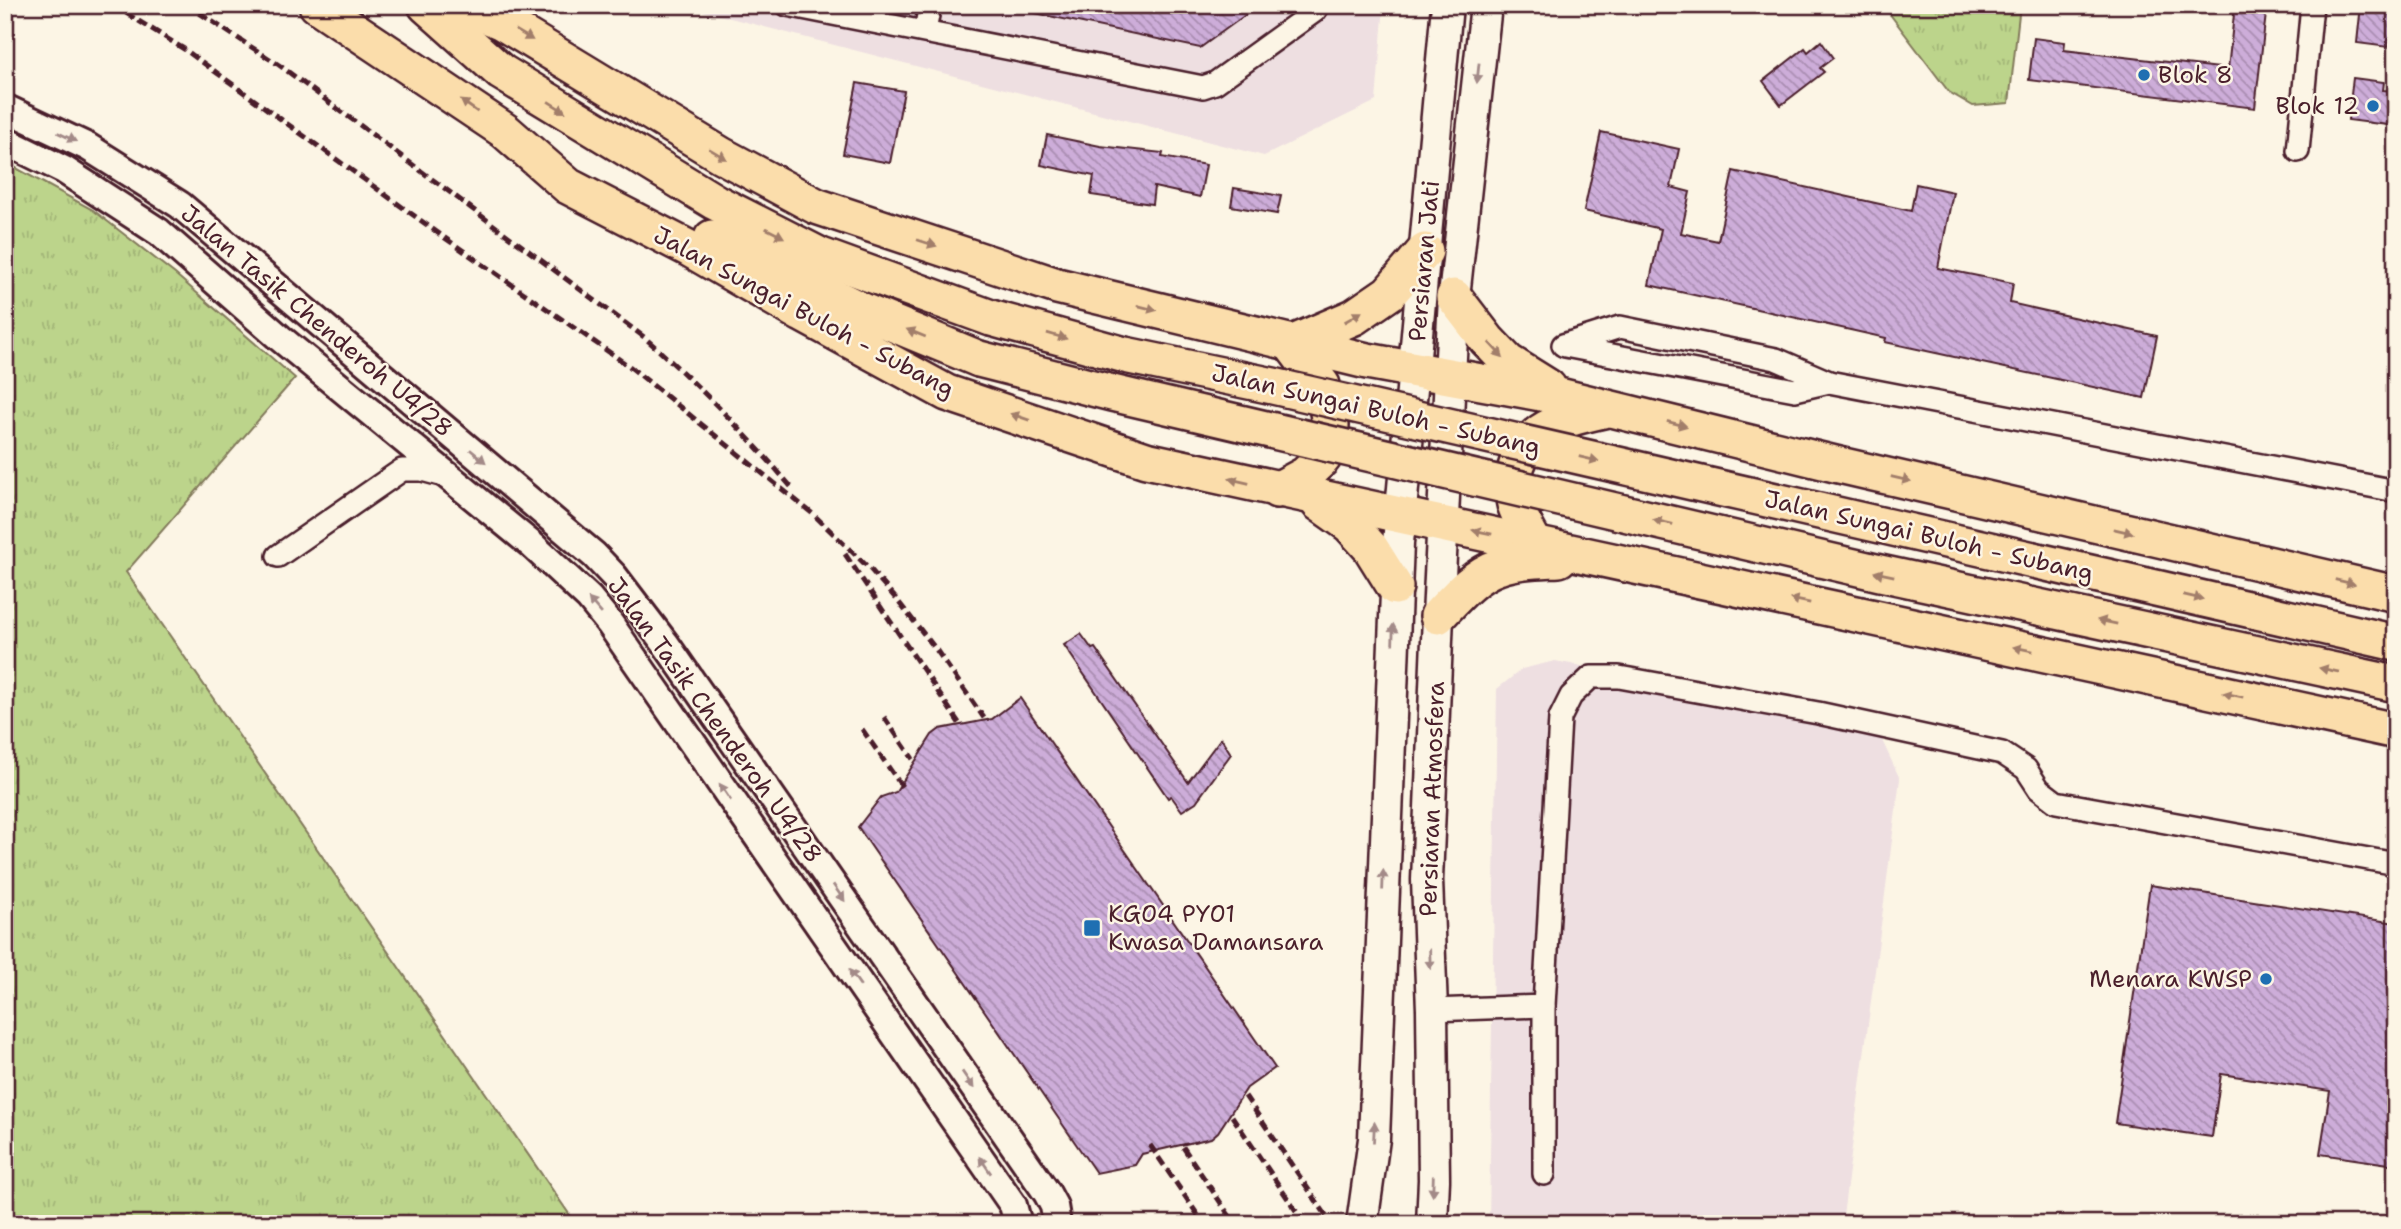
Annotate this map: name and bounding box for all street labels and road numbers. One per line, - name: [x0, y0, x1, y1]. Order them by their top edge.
- street label: Persiaran Jati: [1401, 179, 1447, 343]
- street label: Jalan Tasik Chenderoh U4/28: [174, 197, 460, 445]
- street label: Jalan Sungai Buloh - Subang: [648, 219, 960, 405]
- street label: Jalan Sungai Buloh - Subang: [1208, 357, 1544, 463]
- street label: Jalan Sungai Buloh - Subang: [1761, 483, 2097, 589]
- street label: Jalan Tasik Chenderoh U4/28: [600, 571, 830, 869]
- street label: Persiaran Atmosfera: [1412, 681, 1452, 917]

